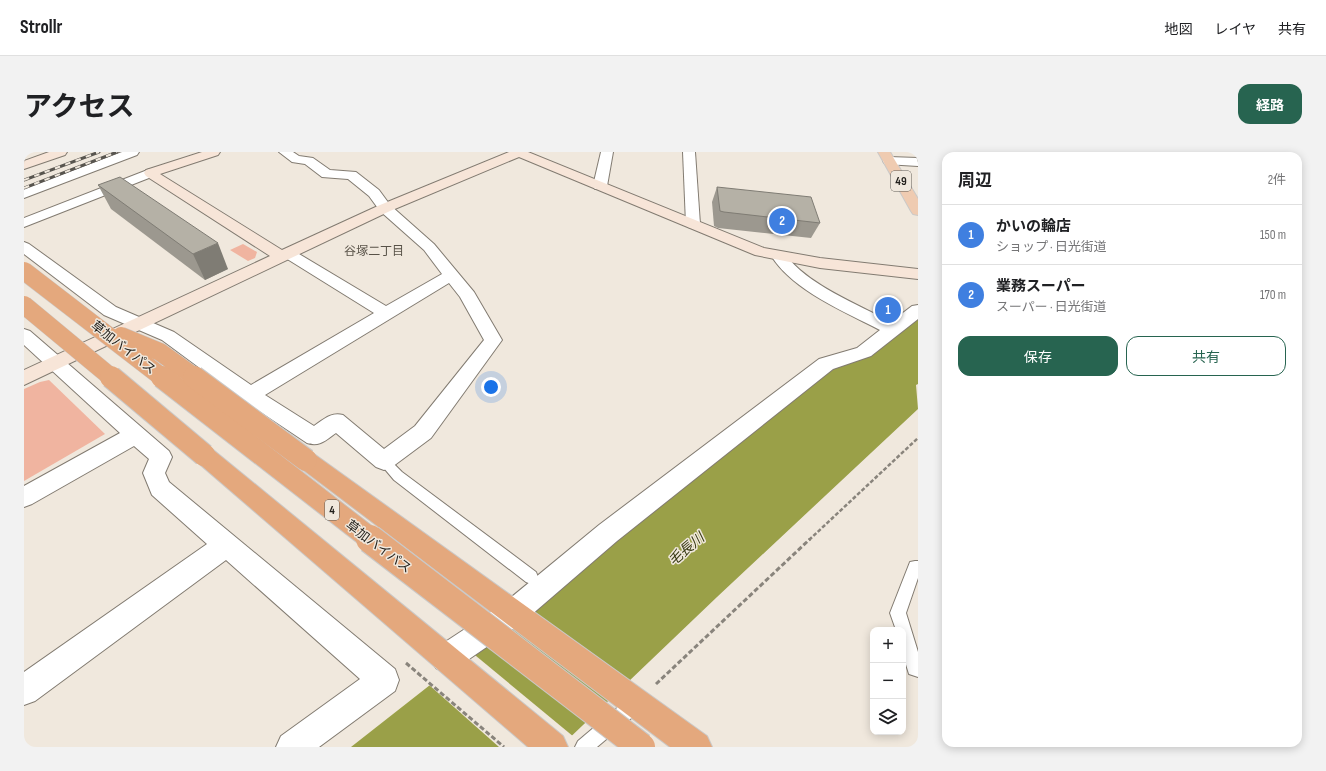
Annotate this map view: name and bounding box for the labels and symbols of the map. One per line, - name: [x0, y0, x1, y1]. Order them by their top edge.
- road number: 49: [891, 171, 911, 191]
- pin: 2: [769, 206, 795, 236]
- district label: 谷塚二丁目: [344, 244, 404, 259]
- pin: 1: [875, 295, 901, 325]
- street label: 草加バイパス: [88, 318, 159, 378]
- your location: [481, 377, 501, 397]
- road number: 4: [325, 500, 339, 520]
- street label: 草加バイパス: [343, 517, 414, 577]
- water label: 毛長川: [665, 528, 709, 569]

